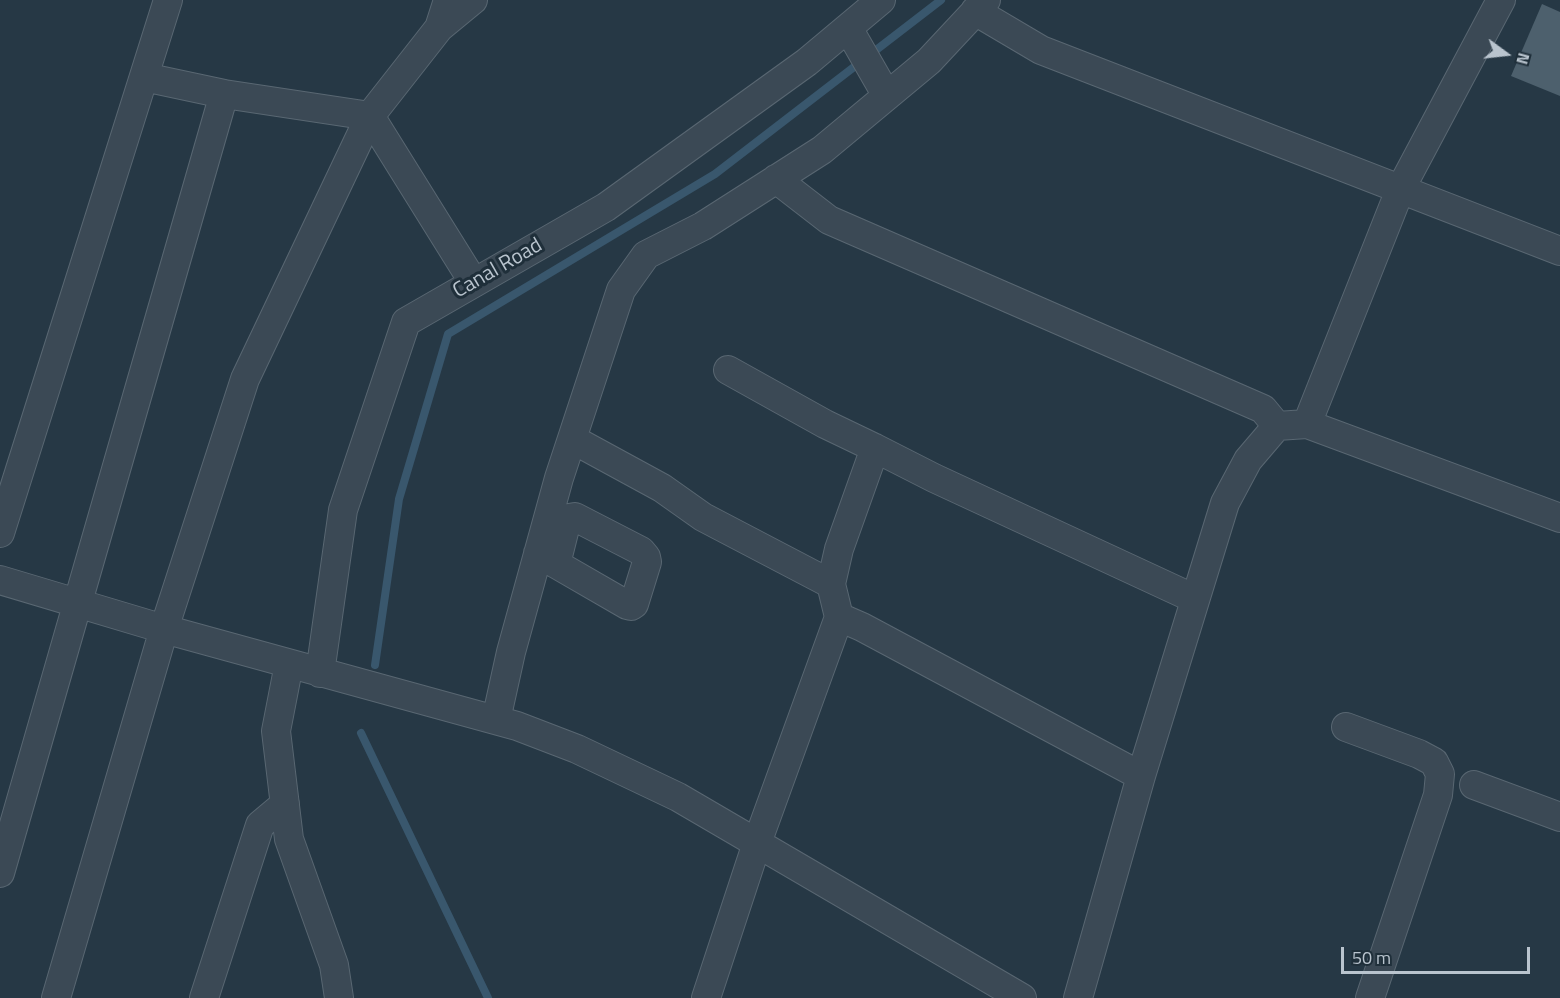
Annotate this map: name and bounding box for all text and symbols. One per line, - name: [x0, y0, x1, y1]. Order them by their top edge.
- north arrow: [1476, 24, 1536, 84]
- text: N: [1510, 50, 1536, 67]
- street label: Canal Road: [449, 233, 547, 305]
- scale bar: [1344, 935, 1533, 973]
- text: 50 m: [1352, 944, 1391, 971]

